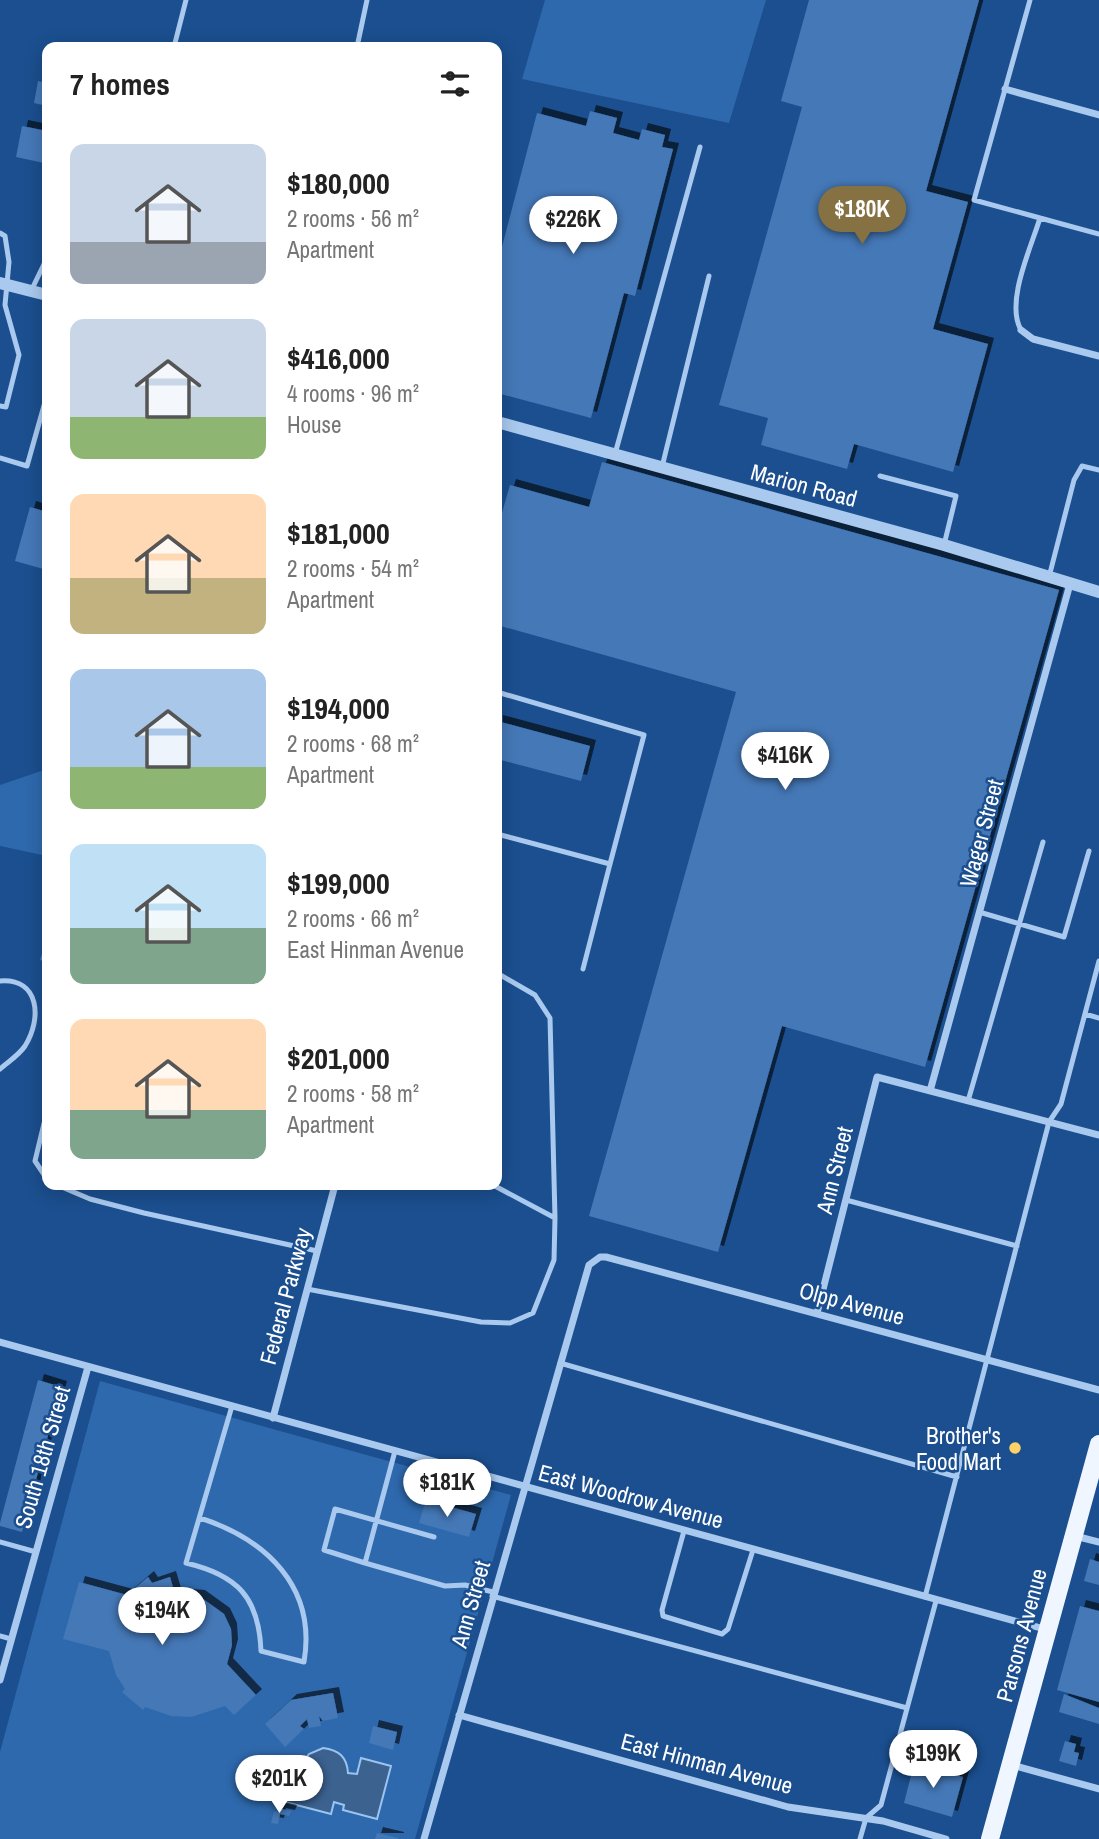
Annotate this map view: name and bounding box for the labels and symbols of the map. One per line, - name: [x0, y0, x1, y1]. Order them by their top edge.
- pin: $180K: [813, 187, 911, 246]
- pin: $226K: [524, 196, 622, 256]
- street label: Marion Road: [747, 456, 861, 514]
- pin: $416K: [736, 732, 834, 792]
- street label: Wager Street: [952, 776, 1010, 890]
- street label: Ann Street: [808, 1123, 860, 1218]
- street label: Federal Parkway: [252, 1224, 318, 1368]
- street label: Olpp Avenue: [796, 1274, 908, 1332]
- street label: South 18th Street: [7, 1382, 77, 1532]
- place label: Brother's Food Mart: [916, 1420, 1001, 1477]
- marker: Brother's Food Mart: [1007, 1440, 1023, 1456]
- street label: East Woodrow Avenue: [535, 1456, 727, 1536]
- pin: $181K: [398, 1460, 496, 1519]
- street label: Ann Street: [443, 1557, 497, 1652]
- street label: Parsons Avenue: [988, 1565, 1054, 1705]
- pin: $194K: [113, 1588, 211, 1647]
- street label: East Hinman Avenue: [618, 1725, 796, 1801]
- pin: $199K: [884, 1730, 982, 1790]
- pin: $201K: [230, 1756, 328, 1815]

